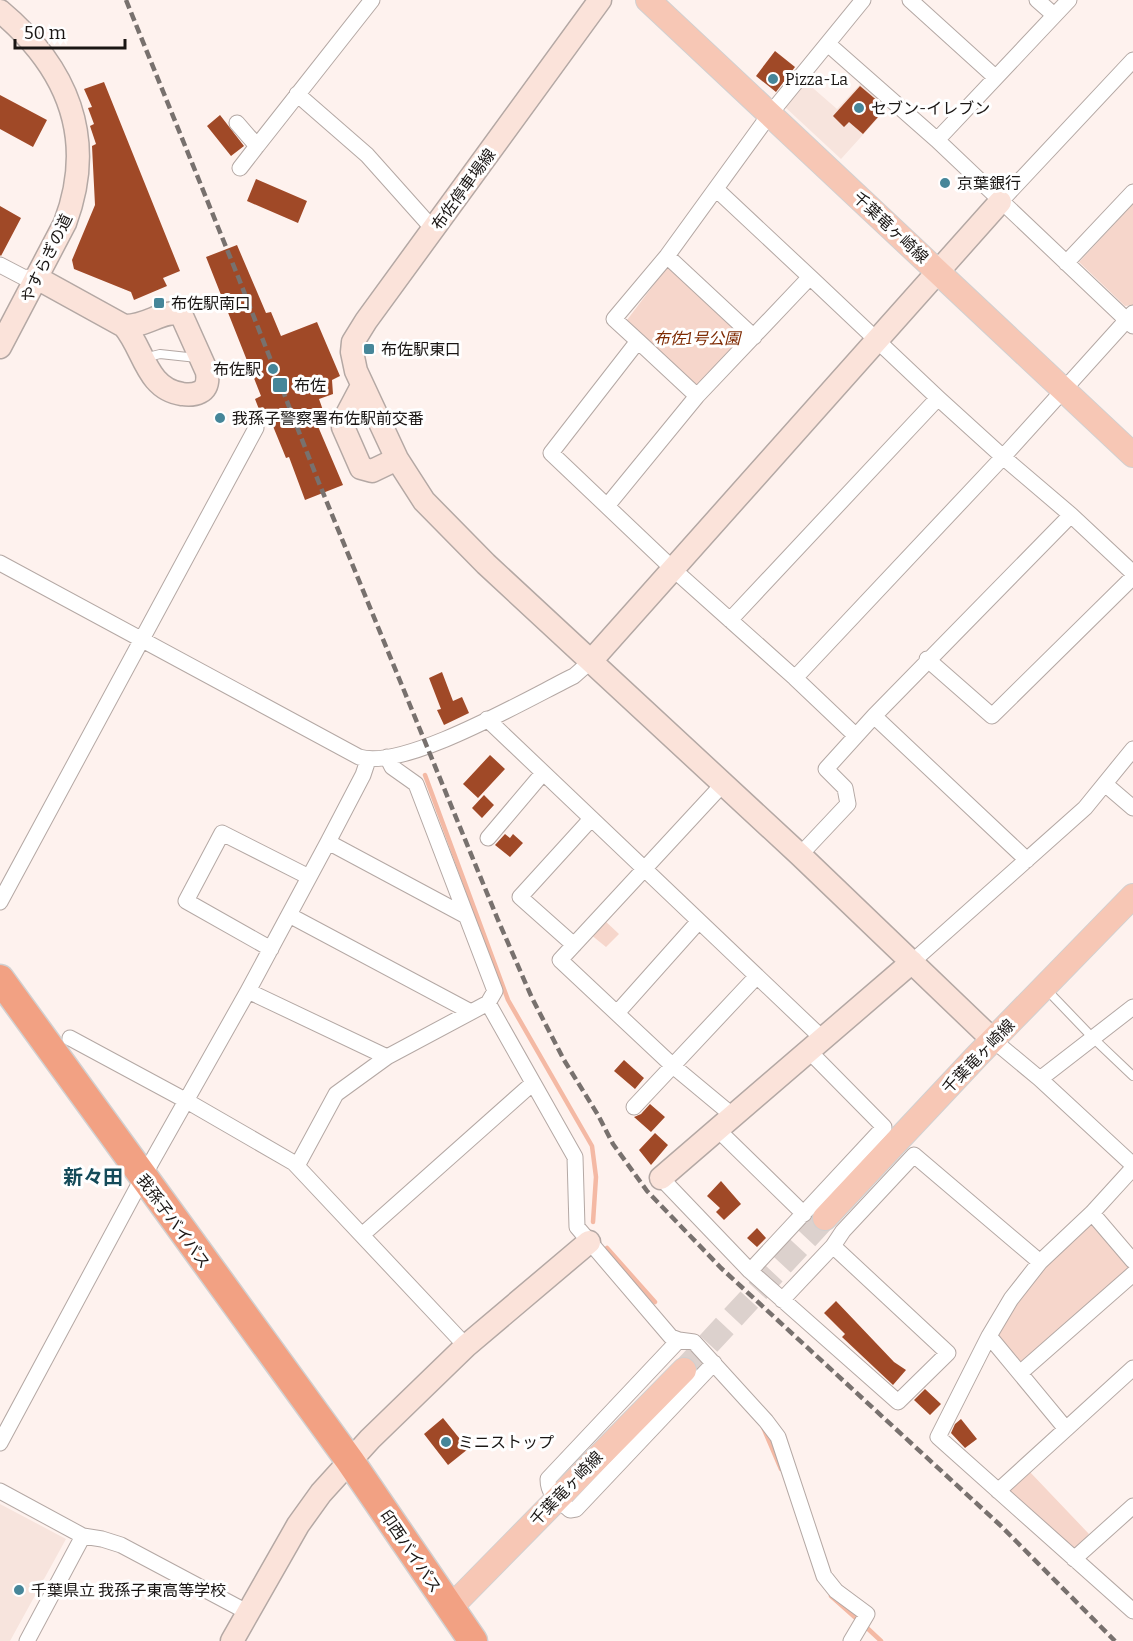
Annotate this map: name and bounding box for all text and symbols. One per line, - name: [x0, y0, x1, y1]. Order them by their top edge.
- scale bar: [15, 12, 124, 50]
- text: 50 m: [24, 22, 66, 44]
- place label: Pizza-La: [785, 70, 848, 89]
- marker: Pizza-La: [766, 72, 780, 86]
- place label: セブン-イレブン: [871, 99, 990, 118]
- marker: セブン-イレブン: [852, 101, 866, 115]
- street label: 布佐停車場線: [428, 145, 499, 234]
- place label: 京葉銀行: [957, 174, 1021, 193]
- marker: 京葉銀行: [938, 176, 952, 190]
- street label: 千葉竜ヶ崎線: [849, 188, 932, 267]
- street label: やすらぎの道: [17, 211, 76, 306]
- place label: 布佐駅南口: [171, 294, 251, 313]
- marker: 布佐駅南口: [152, 296, 166, 310]
- park label: 布佐1号公園: [654, 329, 742, 348]
- place label: 布佐駅東口: [381, 340, 461, 359]
- marker: 布佐駅東口: [362, 342, 376, 356]
- place label: 布佐駅: [213, 360, 261, 379]
- marker: 布佐駅: [266, 362, 280, 376]
- marker: 布佐: [271, 376, 289, 394]
- place label: 布佐: [294, 376, 326, 395]
- place label: 我孫子警察署布佐駅前交番: [232, 409, 424, 428]
- marker: 我孫子警察署布佐駅前交番: [213, 411, 227, 425]
- street label: 千葉竜ヶ崎線: [938, 1015, 1019, 1097]
- district label: 新々田: [63, 1165, 123, 1189]
- street label: 我孫子バイパス: [133, 1171, 214, 1272]
- place label: ミニストップ: [458, 1433, 554, 1452]
- marker: ミニストップ: [439, 1435, 453, 1449]
- street label: 千葉竜ヶ崎線: [526, 1447, 607, 1529]
- street label: 印西バイパス: [376, 1506, 445, 1596]
- place label: 千葉県立 我孫子東高等学校: [31, 1581, 226, 1600]
- marker: 千葉県立 我孫子東高等学校: [12, 1583, 26, 1597]

